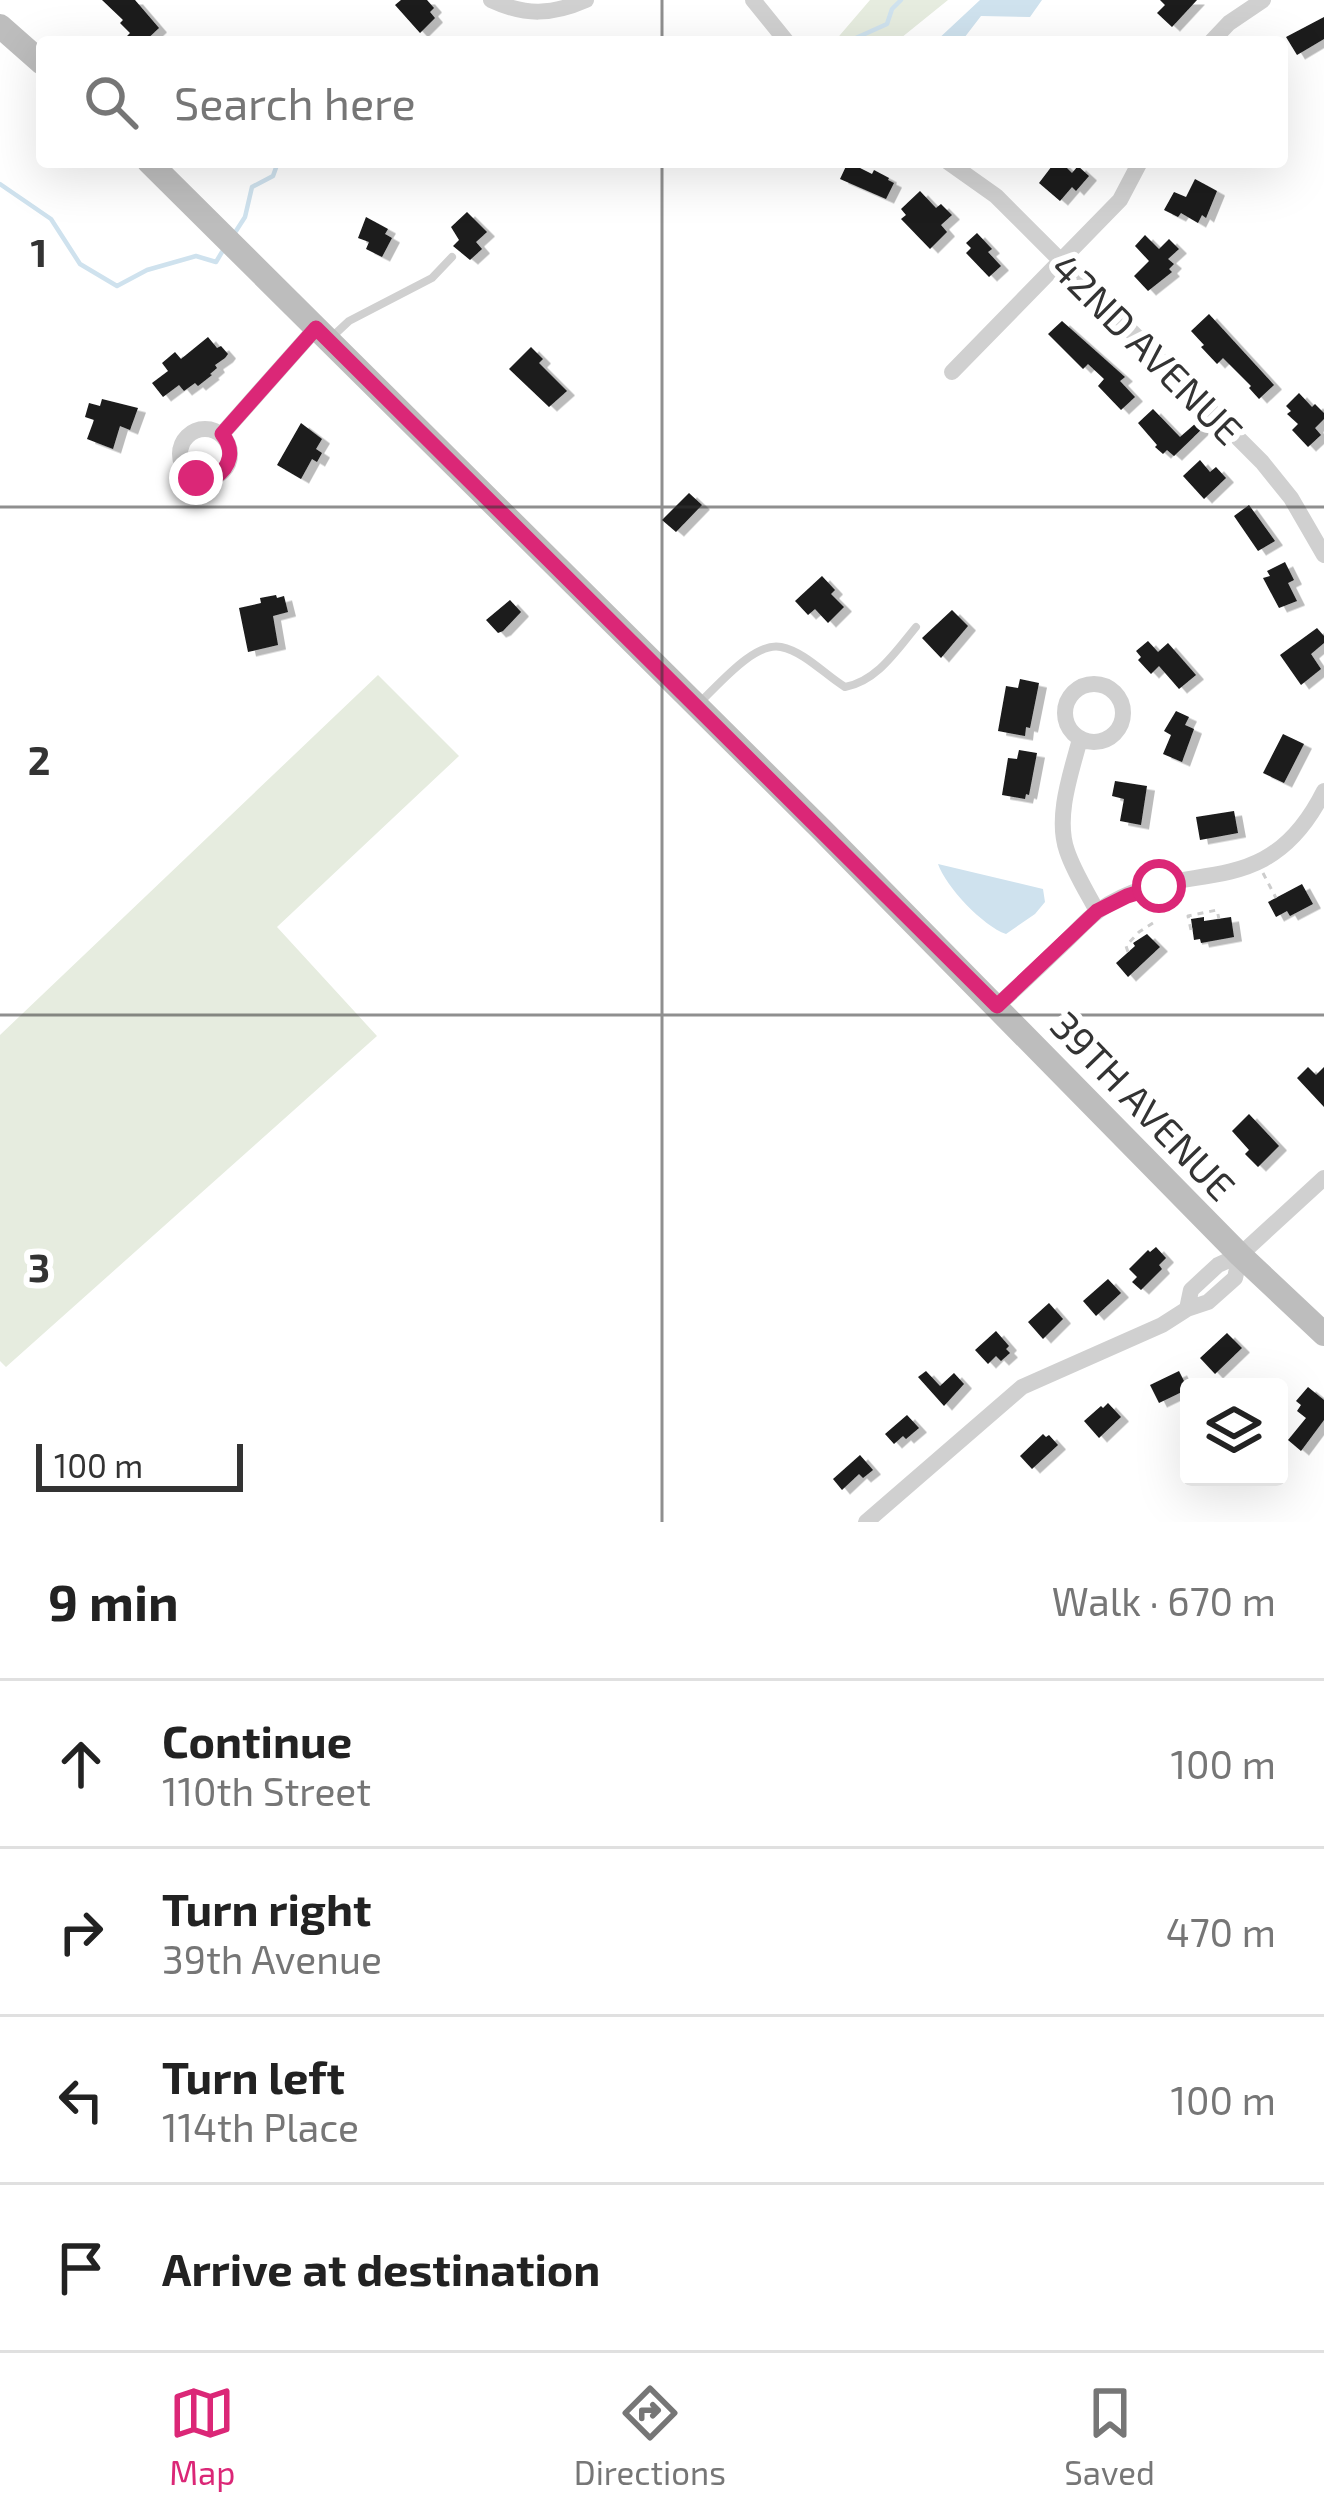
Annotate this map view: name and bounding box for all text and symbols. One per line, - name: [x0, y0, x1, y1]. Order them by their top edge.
- search box: [36, 36, 1288, 168]
- icon: search: [78, 69, 144, 135]
- text: Search here: [174, 75, 416, 129]
- text: 1: [31, 228, 47, 275]
- street label: 42ND AVENUE: [1043, 243, 1253, 453]
- route end: [169, 451, 223, 505]
- text: 2: [28, 736, 50, 783]
- route start: [1132, 859, 1186, 913]
- street label: 39TH AVENUE: [1042, 1001, 1246, 1209]
- text: 3: [28, 1243, 50, 1290]
- map controls: [1180, 1378, 1288, 1486]
- button: layers: [1180, 1378, 1288, 1486]
- scale bar: [36, 1438, 243, 1491]
- text: 100 m: [54, 1445, 143, 1485]
- text: 9 min: [48, 1570, 179, 1631]
- text: Walk · 670 m: [1052, 1577, 1276, 1624]
- text: Continue: [162, 1713, 352, 1767]
- icon: ahead: [48, 1731, 114, 1797]
- text: 100 m: [1171, 1740, 1276, 1787]
- text: 110th Street: [162, 1767, 371, 1814]
- text: Turn right: [162, 1881, 371, 1935]
- icon: right: [48, 1899, 114, 1965]
- text: 470 m: [1166, 1908, 1276, 1955]
- text: 39th Avenue: [162, 1935, 382, 1982]
- text: Turn left: [162, 2049, 345, 2103]
- icon: left: [48, 2067, 114, 2133]
- text: 100 m: [1171, 2076, 1276, 2123]
- text: 114th Place: [162, 2103, 359, 2150]
- icon: arrive: [48, 2235, 114, 2301]
- text: Arrive at destination: [162, 2241, 600, 2295]
- tab: Map: [169, 2380, 235, 2492]
- tab: Directions: [574, 2380, 726, 2492]
- tab: Saved: [1064, 2380, 1155, 2492]

